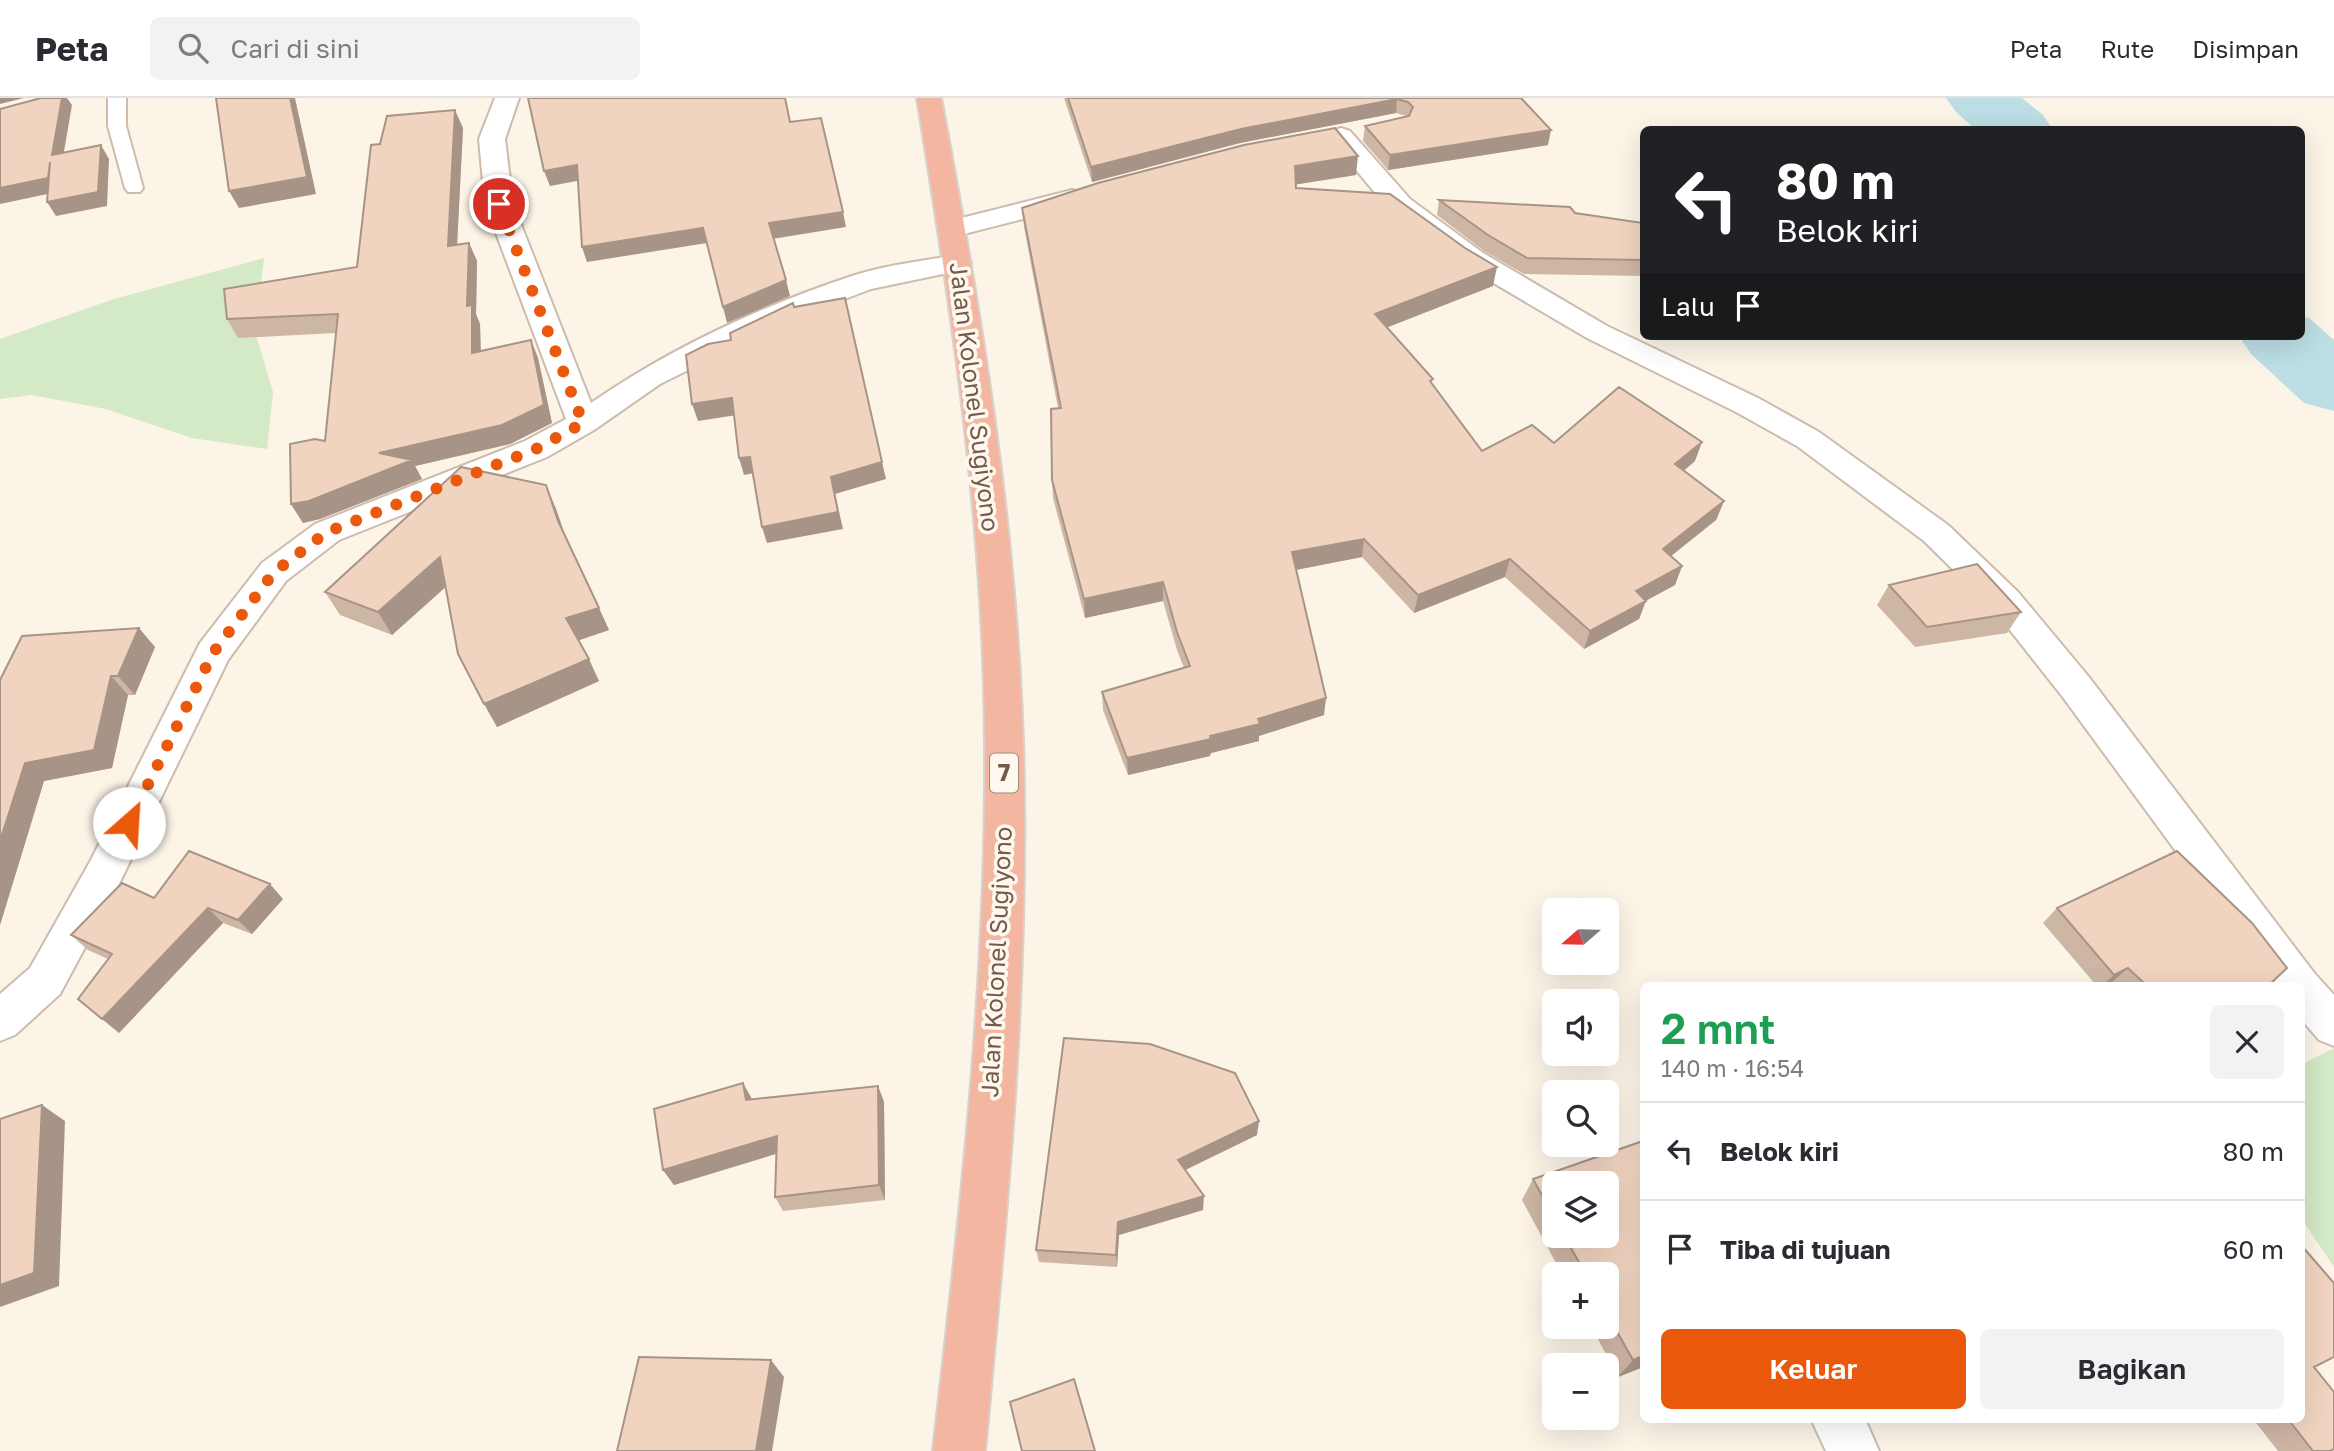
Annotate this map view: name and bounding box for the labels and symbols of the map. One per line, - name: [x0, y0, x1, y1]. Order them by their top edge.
- pin: [469, 174, 529, 234]
- street label: Jalan Kolonel Sugiyono: [945, 260, 1006, 533]
- road number: 7: [990, 754, 1018, 792]
- position arrow: [92, 786, 166, 860]
- street label: Jalan Kolonel Sugiyono: [974, 826, 1017, 1098]
- north arrow: [1542, 898, 1619, 975]

